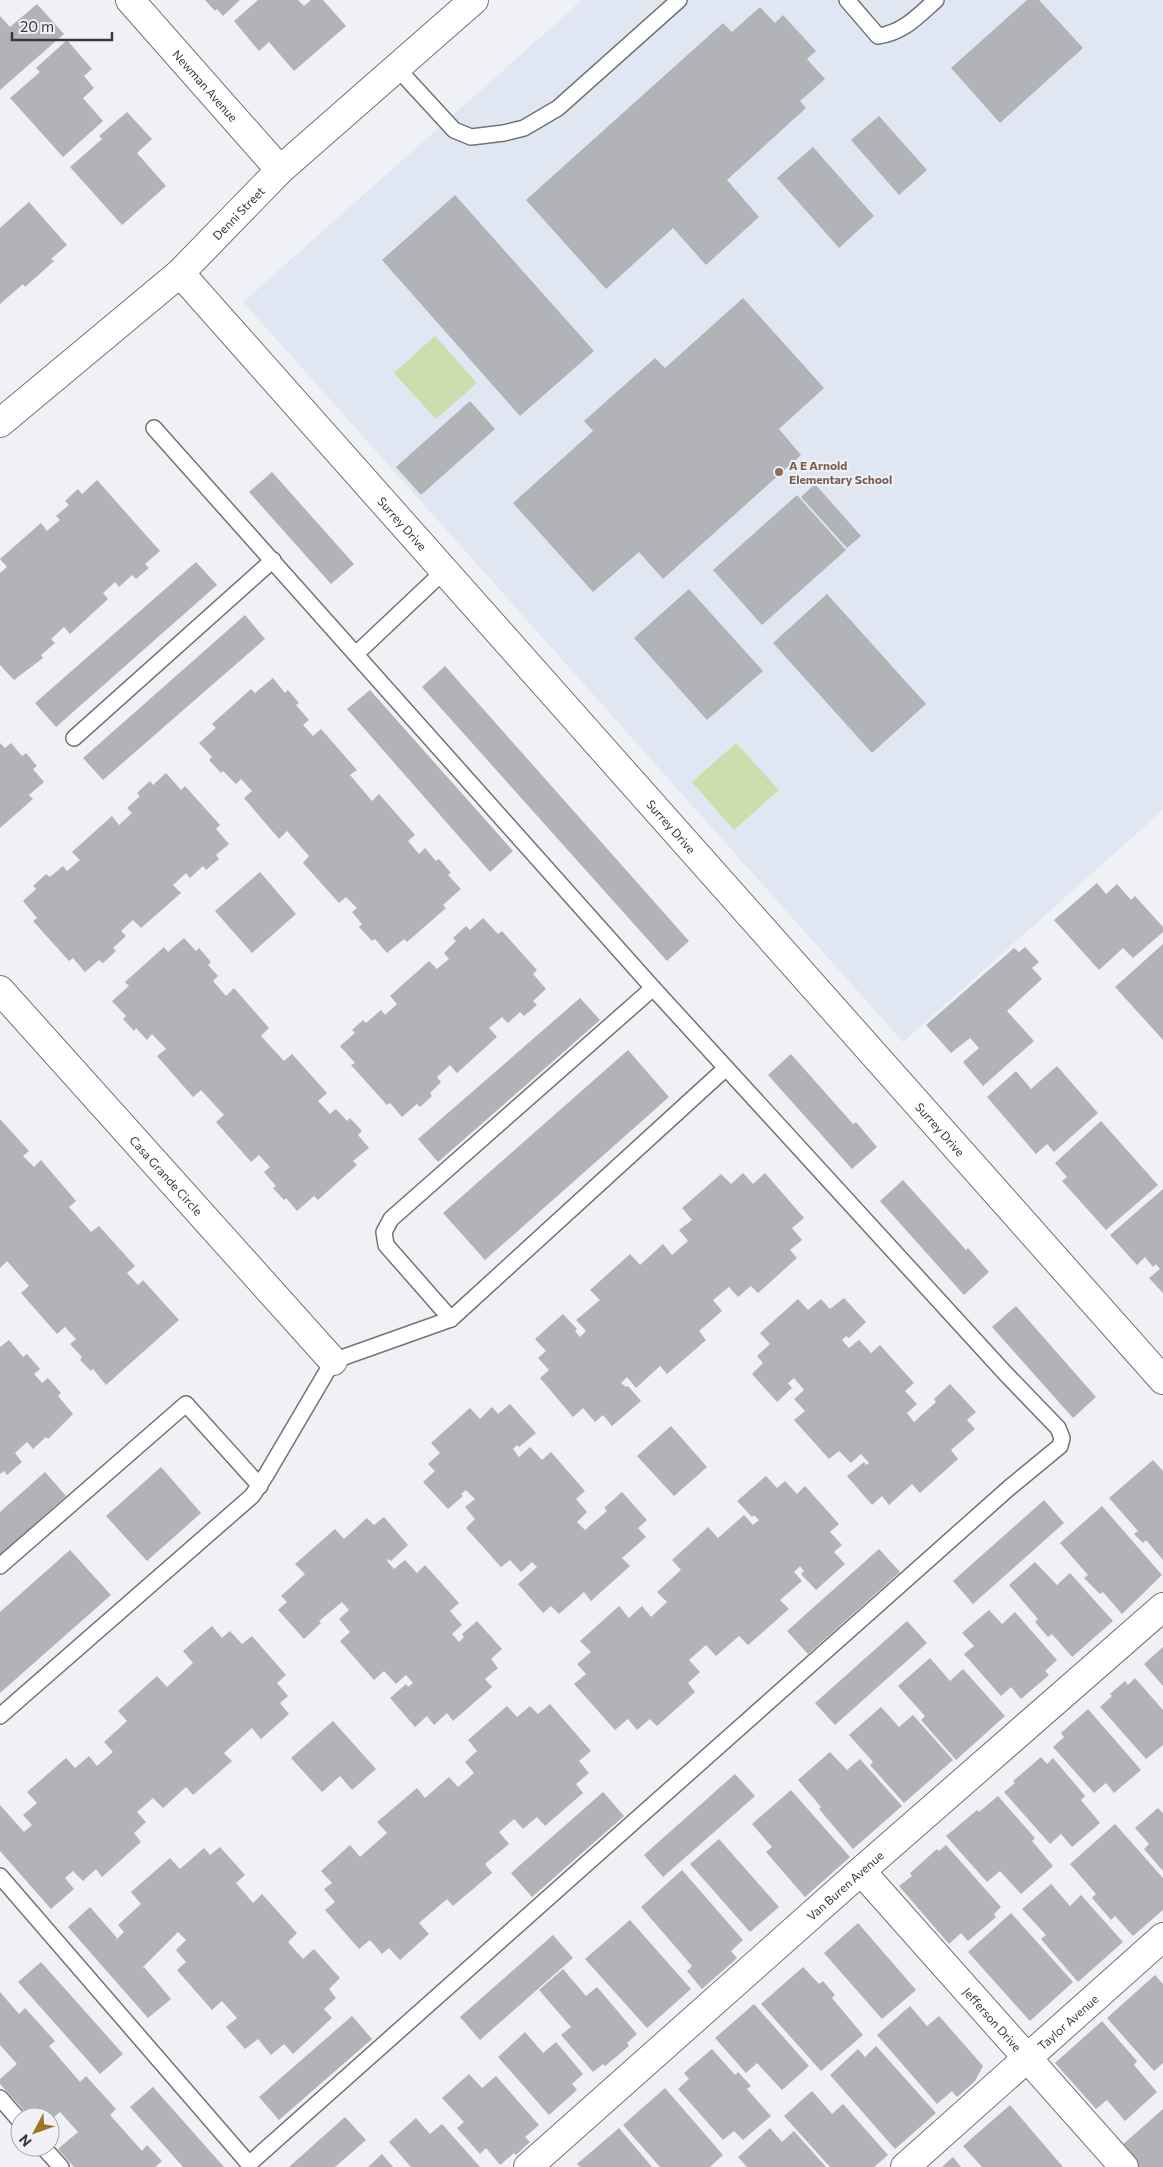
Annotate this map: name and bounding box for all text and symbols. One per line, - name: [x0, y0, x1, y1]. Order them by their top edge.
- scale bar: [12, 10, 112, 42]
- text: 20 m: [20, 17, 54, 35]
- street label: Newman Avenue: [170, 47, 241, 124]
- street label: Denni Street: [209, 184, 267, 242]
- place label: A E Arnold Elementary School: [789, 458, 892, 486]
- marker: A E Arnold Elementary School: [773, 466, 785, 478]
- street label: Surrey Drive: [375, 494, 430, 553]
- street label: Surrey Drive: [644, 797, 699, 856]
- street label: Surrey Drive: [913, 1100, 968, 1159]
- street label: Casa Grande Circle: [127, 1133, 206, 1218]
- street label: Van Buren Avenue: [804, 1848, 886, 1923]
- street label: Jefferson Drive: [960, 1984, 1024, 2054]
- street label: Taylor Avenue: [1035, 1991, 1101, 2053]
- north arrow: [10, 2107, 60, 2157]
- text: N: [15, 2131, 35, 2150]

